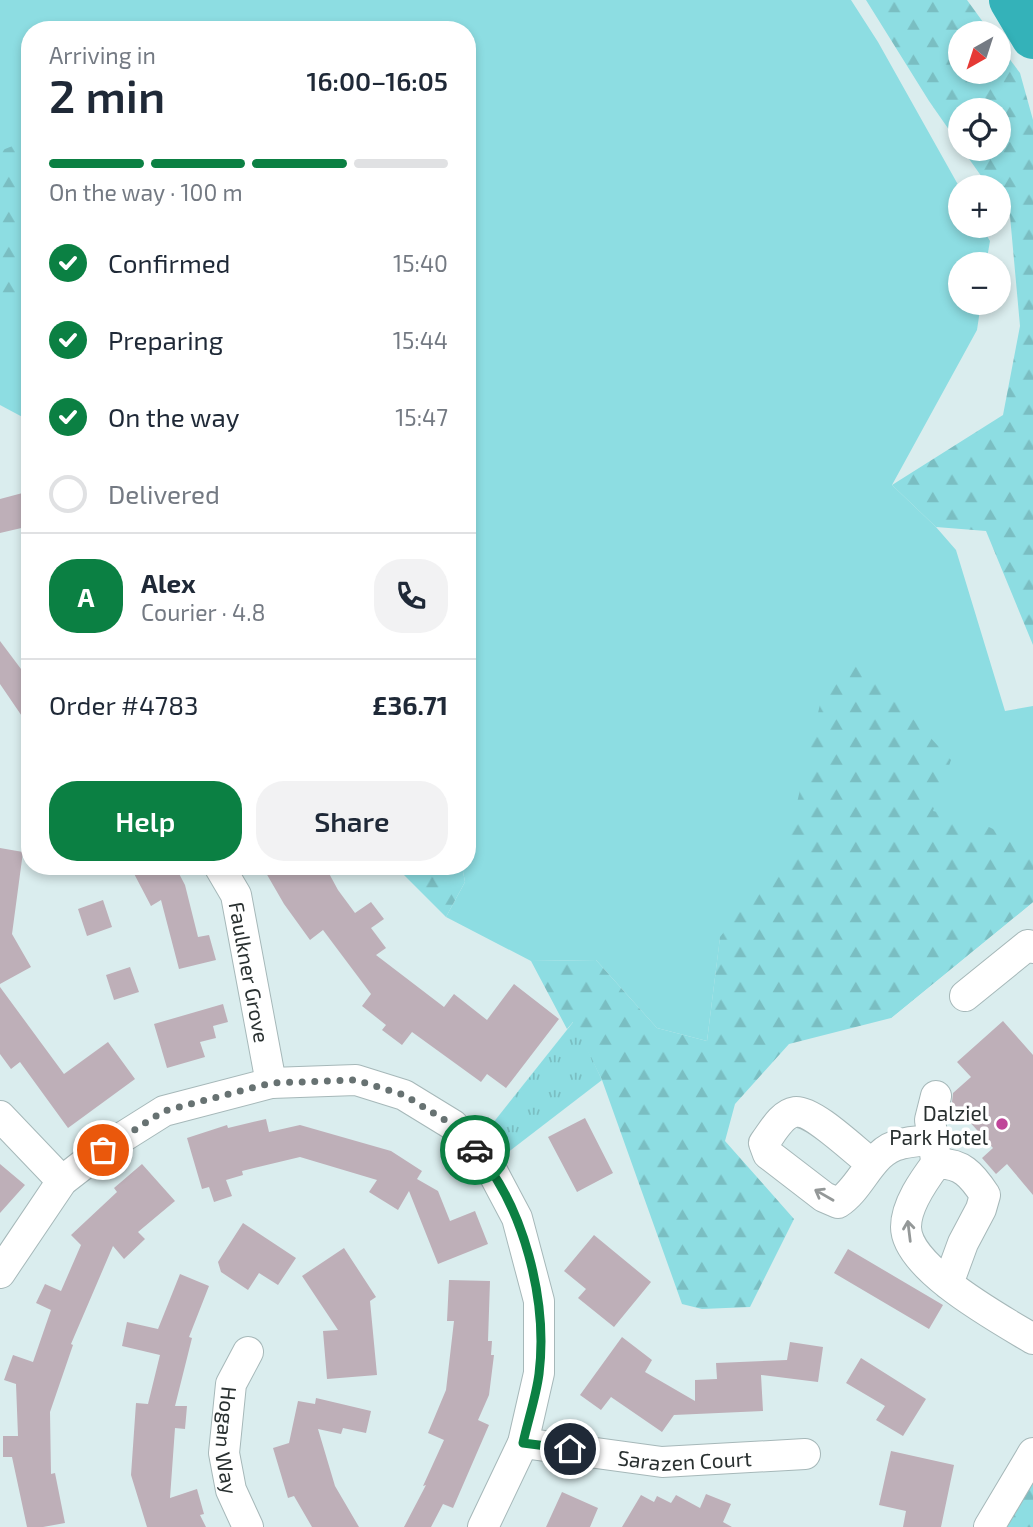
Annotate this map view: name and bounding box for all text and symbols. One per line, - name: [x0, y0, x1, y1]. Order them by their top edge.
- north arrow: [948, 21, 1012, 84]
- map controls: [948, 21, 1011, 315]
- text: Arriving in: [49, 41, 156, 69]
- text: 16:00–16:05: [307, 65, 448, 96]
- text: 2 min: [49, 67, 165, 122]
- button: locate: [948, 98, 1011, 161]
- button: +: [948, 175, 1011, 238]
- text: On the way · 100 m: [49, 178, 243, 206]
- icon: check: [49, 244, 87, 282]
- text: Confirmed: [108, 247, 231, 278]
- text: 15:40: [393, 249, 448, 277]
- button: −: [948, 252, 1011, 315]
- icon: check: [49, 321, 87, 359]
- text: Preparing: [108, 324, 223, 355]
- text: 15:44: [393, 326, 448, 354]
- icon: check: [49, 398, 87, 436]
- text: On the way: [108, 401, 239, 432]
- text: 15:47: [395, 403, 448, 431]
- text: Delivered: [108, 478, 220, 509]
- button: phone: [374, 559, 448, 633]
- text: Alex: [141, 567, 196, 598]
- text: A: [78, 581, 94, 612]
- text: Courier · 4.8: [141, 598, 265, 626]
- text: Order #4783: [49, 689, 198, 720]
- text: £36.71: [372, 689, 448, 720]
- button: Help: [49, 781, 242, 861]
- button: Share: [256, 781, 448, 861]
- street label: Faulkner Grove: [225, 900, 276, 1045]
- place label: Dalziel Park Hotel: [889, 1100, 989, 1149]
- courier: [440, 1115, 510, 1185]
- marker: Dalziel Park Hotel: [994, 1116, 1010, 1132]
- pin: [73, 1120, 133, 1180]
- icon: bag: [84, 1131, 122, 1169]
- icon: car: [456, 1131, 494, 1169]
- one-way arrow: [814, 1188, 834, 1202]
- one-way arrow: [903, 1220, 916, 1243]
- street label: Hogan Way: [212, 1385, 244, 1496]
- pin: [540, 1419, 600, 1479]
- icon: home: [551, 1430, 589, 1468]
- street label: Sarazen Court: [616, 1444, 753, 1475]

